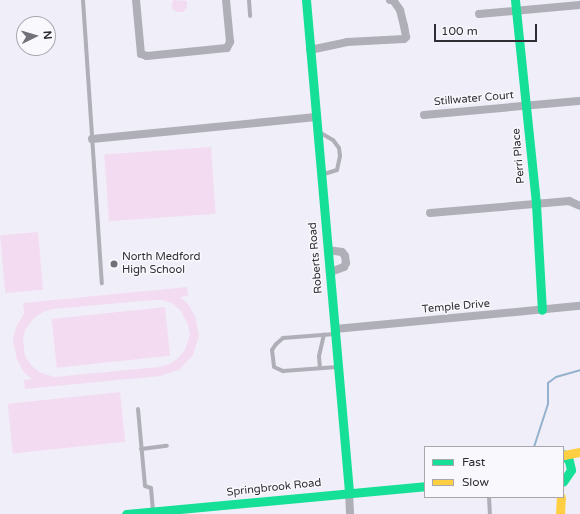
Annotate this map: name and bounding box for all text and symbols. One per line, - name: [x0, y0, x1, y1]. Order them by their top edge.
- north arrow: [16, 16, 56, 56]
- scale bar: [436, 16, 539, 42]
- text: 100 m: [441, 24, 478, 38]
- text: N: [41, 30, 54, 40]
- street label: Stillwater Court: [433, 89, 515, 109]
- street label: Perri Place: [510, 128, 528, 184]
- street label: Roberts Road: [306, 222, 326, 294]
- place label: North Medford High School: [122, 251, 201, 277]
- marker: North Medford High School: [109, 259, 119, 269]
- street label: Temple Drive: [421, 297, 491, 317]
- legend: [424, 446, 564, 498]
- text: Fast: [462, 455, 485, 469]
- text: Slow: [462, 475, 489, 489]
- street label: Springbrook Road: [226, 476, 322, 500]

